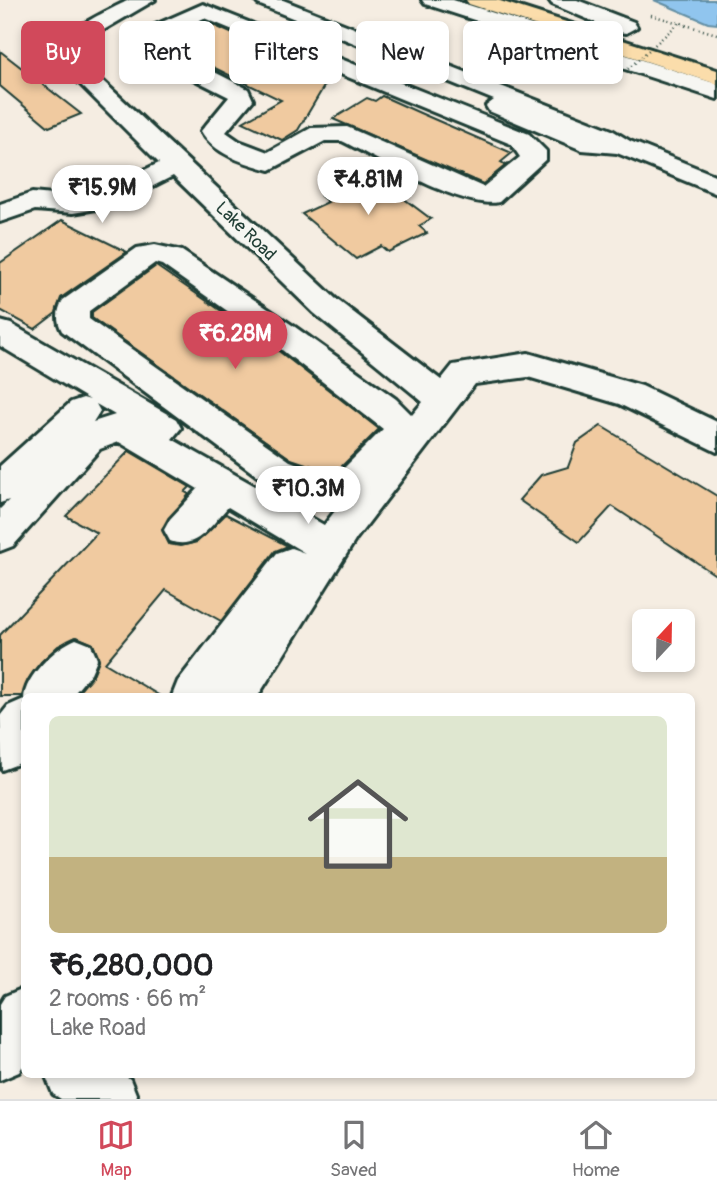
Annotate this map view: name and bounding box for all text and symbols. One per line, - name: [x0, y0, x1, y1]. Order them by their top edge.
- chip: Buy: [21, 21, 105, 84]
- chip: Rent: [119, 21, 215, 84]
- chip: Filters: [229, 21, 342, 84]
- chip: New: [356, 21, 449, 84]
- chip: Apartment: [463, 21, 623, 84]
- pin: ₹4.81M: [311, 158, 425, 217]
- text: ₹4.81M: [333, 165, 403, 194]
- pin: ₹15.9M: [45, 166, 159, 225]
- text: ₹15.9M: [68, 173, 136, 202]
- street label: Lake Road: [210, 197, 281, 266]
- pin: ₹6.28M: [178, 312, 292, 371]
- text: ₹6.28M: [198, 319, 272, 348]
- pin: ₹10.3M: [251, 466, 365, 526]
- text: ₹10.3M: [272, 474, 344, 503]
- north arrow: [632, 609, 695, 672]
- map controls: [632, 609, 695, 672]
- icon: home: [295, 761, 421, 887]
- text: ₹6,280,000: [49, 947, 214, 984]
- text: 2 rooms · 66 m²: [49, 984, 206, 1013]
- text: Lake Road: [49, 1013, 146, 1042]
- tab: Map: [97, 1116, 135, 1182]
- tab: Saved: [330, 1116, 377, 1182]
- tab: Home: [572, 1116, 620, 1182]

